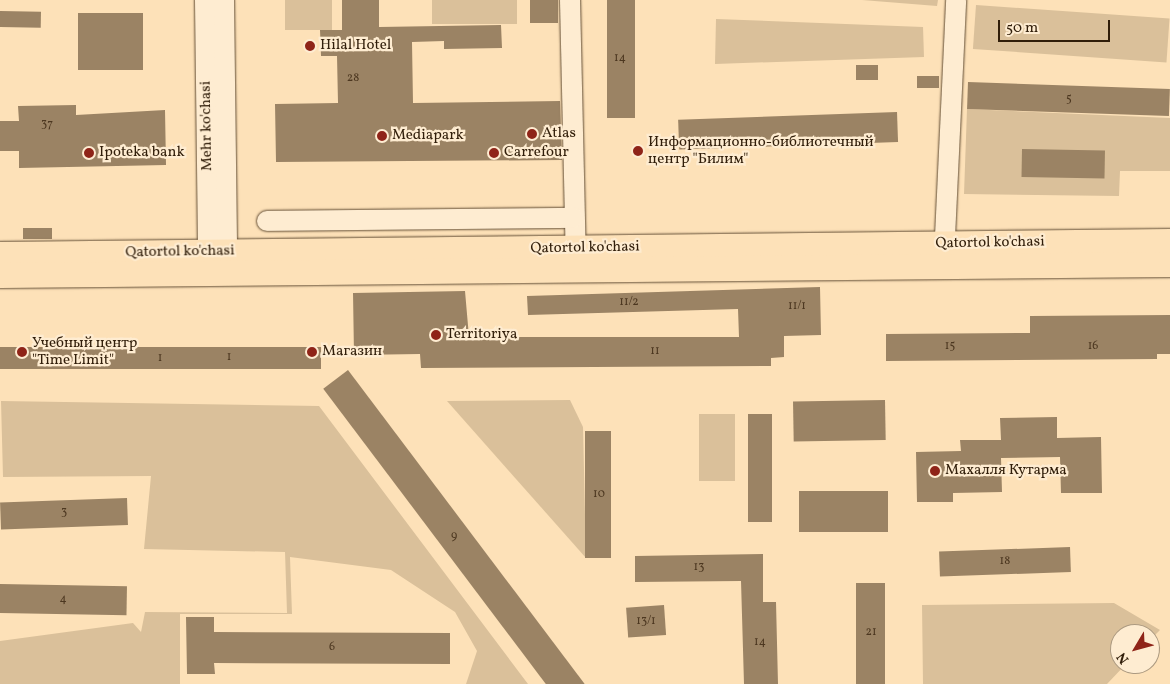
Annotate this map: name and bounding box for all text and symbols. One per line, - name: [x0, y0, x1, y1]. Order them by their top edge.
- scale bar: [1000, 10, 1112, 42]
- text: 50 m: [1006, 18, 1038, 39]
- place label: Hilal Hotel: [320, 37, 391, 55]
- marker: Hilal Hotel: [304, 40, 316, 52]
- house number: 14: [614, 52, 626, 66]
- house number: 28: [347, 72, 359, 86]
- street label: Mehr ko'chasi: [197, 81, 217, 171]
- house number: 5: [1066, 93, 1072, 107]
- house number: 37: [41, 118, 53, 132]
- place label: Atlas: [542, 125, 576, 143]
- place label: Mediapark: [392, 127, 464, 145]
- marker: Atlas: [526, 128, 538, 140]
- marker: Mediapark: [376, 130, 388, 142]
- place label: Информационно-библиотечный центр "Билим": [648, 133, 874, 168]
- place label: Ipoteka bank: [99, 144, 185, 162]
- place label: Carrefour: [504, 144, 569, 162]
- marker: Информационно-библиотечный центр "Билим": [632, 145, 644, 157]
- marker: Ipoteka bank: [83, 147, 95, 159]
- marker: Carrefour: [488, 147, 500, 159]
- street label: Qatortol ko'chasi: [935, 233, 1045, 253]
- street label: Qatortol ko'chasi: [530, 238, 640, 258]
- street label: Qatortol ko'chasi: [125, 242, 235, 262]
- house number: 11/2: [619, 296, 639, 310]
- house number: 11/1: [788, 300, 806, 314]
- place label: Territoriya: [446, 326, 517, 344]
- marker: Territoriya: [430, 329, 442, 341]
- place label: Учебный центр "Time Limit": [32, 334, 137, 369]
- house number: 15: [945, 340, 955, 354]
- house number: 16: [1088, 340, 1098, 354]
- place label: Магазин: [322, 343, 382, 361]
- house number: 11: [650, 345, 660, 359]
- marker: Учебный центр "Time Limit": [16, 346, 28, 358]
- marker: Магазин: [306, 346, 318, 358]
- house number: 1: [227, 351, 231, 365]
- house number: 1: [158, 352, 162, 366]
- place label: Махалля Кутарма: [945, 462, 1067, 480]
- marker: Махалля Кутарма: [929, 465, 941, 477]
- house number: 10: [593, 488, 605, 502]
- house number: 3: [61, 506, 67, 520]
- house number: 9: [451, 530, 457, 544]
- house number: 18: [1000, 555, 1010, 569]
- house number: 13: [694, 561, 704, 575]
- house number: 4: [59, 593, 67, 607]
- house number: 13/1: [636, 615, 656, 629]
- north arrow: [1110, 624, 1160, 674]
- house number: 21: [865, 626, 877, 640]
- house number: 14: [754, 636, 766, 650]
- house number: 6: [329, 641, 335, 655]
- text: N: [1113, 648, 1134, 668]

